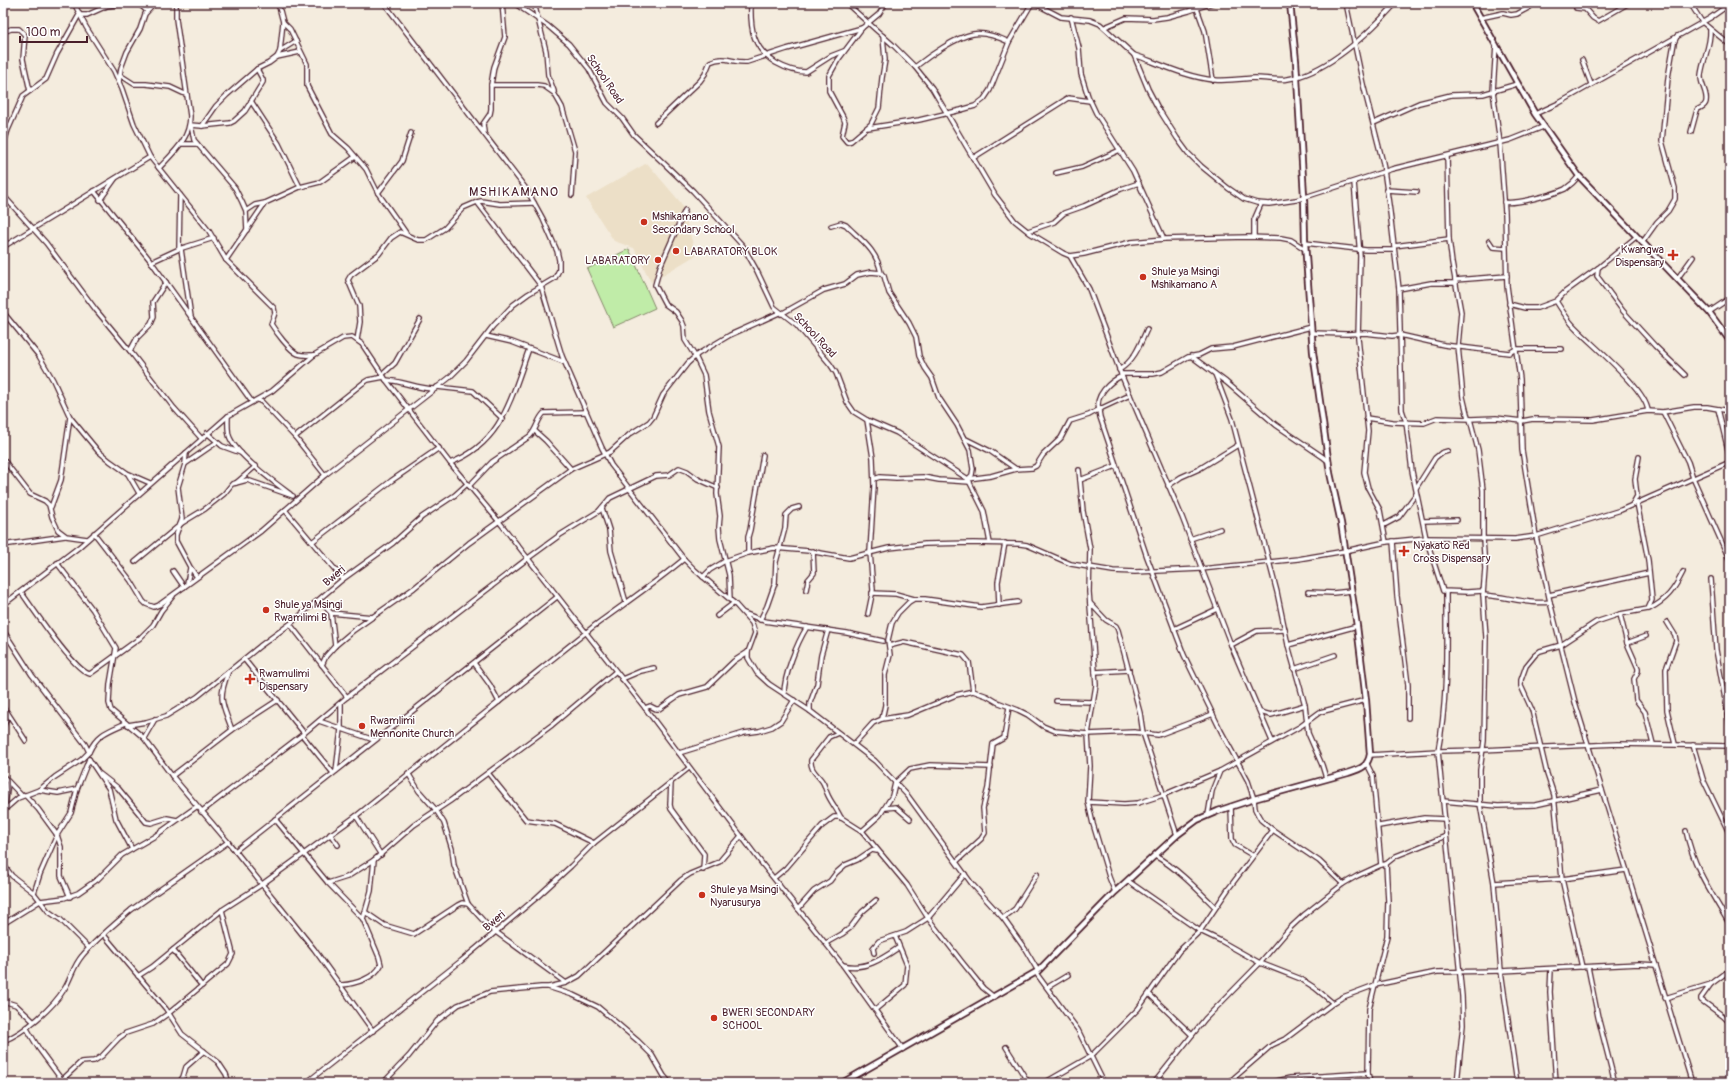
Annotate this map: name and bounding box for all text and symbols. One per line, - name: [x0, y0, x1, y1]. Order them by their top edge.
- scale bar: [20, 18, 87, 44]
- text: 100 m: [26, 25, 61, 40]
- street label: School Road: [584, 52, 626, 106]
- district label: MSHIKAMANO: [469, 184, 559, 200]
- place label: Mshikamano Secondary School: [652, 210, 735, 236]
- marker: Mshikamano Secondary School: [639, 217, 649, 227]
- place label: Kwangwa Dispensary: [1615, 243, 1664, 269]
- place label: LABARATORY BLOK: [684, 245, 778, 258]
- marker: LABARATORY BLOK: [671, 246, 681, 256]
- marker: Kwangwa Dispensary: [1667, 249, 1679, 261]
- place label: LABARATORY: [585, 254, 651, 267]
- marker: LABARATORY: [653, 255, 663, 265]
- place label: Shule ya Msingi Mshikamano A: [1151, 265, 1219, 291]
- marker: Shule ya Msingi Mshikamano A: [1138, 272, 1148, 282]
- street label: School Road: [791, 310, 839, 360]
- place label: Nyakato Red Cross Dispensary: [1413, 539, 1491, 565]
- marker: Nyakato Red Cross Dispensary: [1398, 545, 1410, 557]
- street label: Bweri: [320, 563, 348, 589]
- place label: Shule ya Msingi Rwamlimi B: [274, 598, 342, 624]
- marker: Shule ya Msingi Rwamlimi B: [261, 605, 271, 615]
- place label: Rwamulimi Dispensary: [259, 667, 309, 693]
- marker: Rwamulimi Dispensary: [244, 673, 256, 685]
- place label: Rwamlimi Mennonite Church: [370, 714, 454, 740]
- marker: Rwamlimi Mennonite Church: [357, 721, 367, 731]
- place label: Shule ya Msingi Nyarusurya: [710, 883, 778, 909]
- marker: Shule ya Msingi Nyarusurya: [697, 890, 707, 900]
- street label: Bweri: [480, 908, 508, 934]
- place label: BWERI SECONDARY SCHOOL: [722, 1006, 816, 1032]
- marker: BWERI SECONDARY SCHOOL: [709, 1013, 719, 1023]

